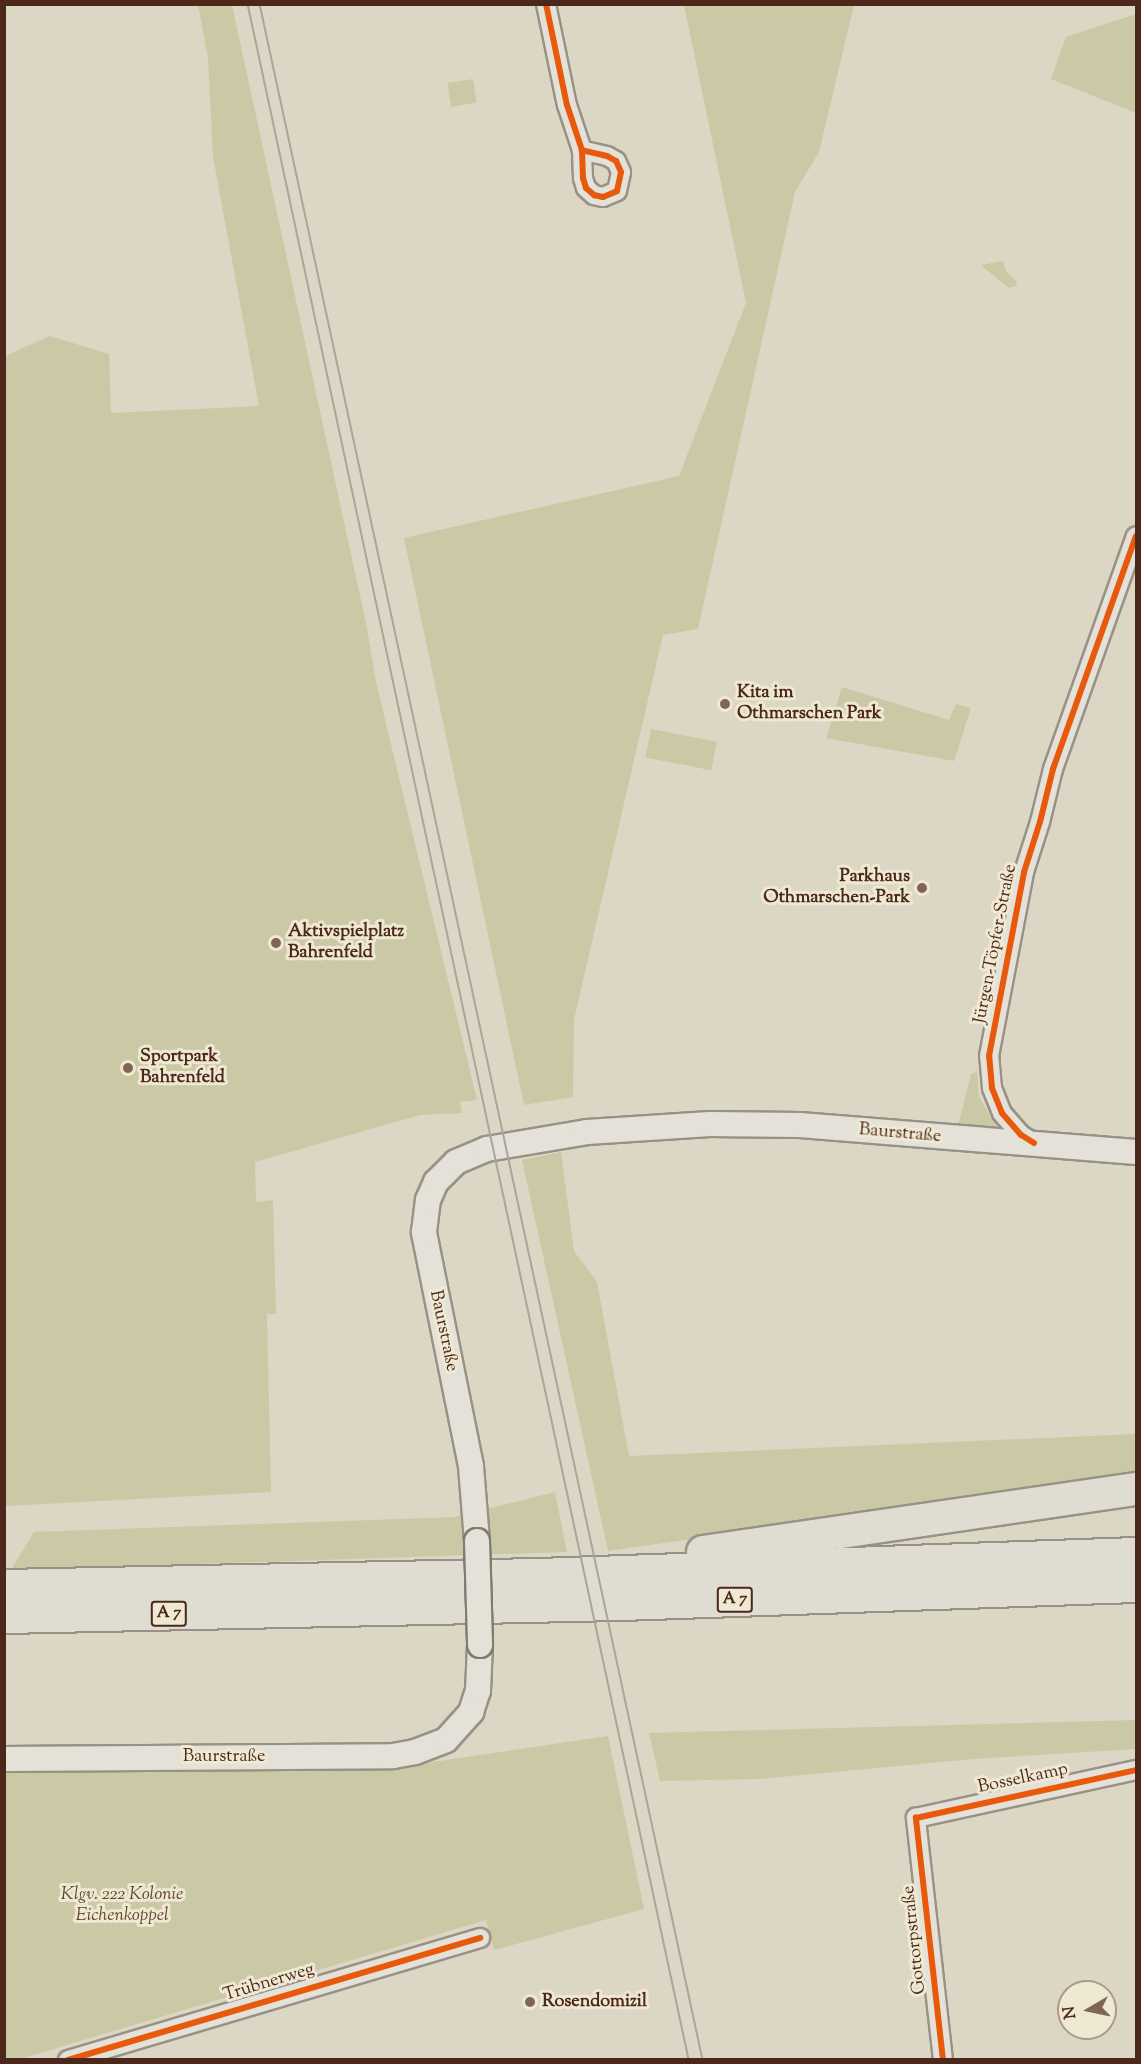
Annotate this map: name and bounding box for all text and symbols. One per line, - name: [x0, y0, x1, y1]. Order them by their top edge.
- place label: Kita im Othmarschen Park: [737, 683, 882, 726]
- marker: Kita im Othmarschen Park: [718, 697, 732, 711]
- street label: Jürgen-Töpfer-Straße: [970, 862, 1022, 1026]
- place label: Parkhaus Othmarschen-Park: [763, 867, 910, 910]
- marker: Parkhaus Othmarschen-Park: [915, 881, 929, 895]
- place label: Aktivspielplatz Bahrenfeld: [288, 922, 404, 964]
- marker: Aktivspielplatz Bahrenfeld: [269, 936, 283, 950]
- place label: Sportpark Bahrenfeld: [140, 1047, 225, 1090]
- marker: Sportpark Bahrenfeld: [121, 1061, 135, 1075]
- street label: Baurstraße: [858, 1120, 942, 1148]
- street label: Baurstraße: [424, 1288, 462, 1374]
- road number: A 7: [716, 1587, 754, 1613]
- road number: A 7: [150, 1601, 188, 1627]
- street label: Baurstraße: [183, 1746, 265, 1768]
- street label: Bosselkamp: [976, 1759, 1070, 1799]
- street label: Gottorpstraße: [899, 1884, 931, 1996]
- park label: Klgv. 222 Kolonie Eichenkoppel: [61, 1885, 183, 1928]
- street label: Trübnerweg: [221, 1959, 317, 2007]
- north arrow: [1057, 1980, 1117, 2040]
- place label: Rosendomizil: [542, 1991, 647, 2013]
- marker: Rosendomizil: [523, 1995, 537, 2009]
- text: N: [1058, 2004, 1083, 2021]

